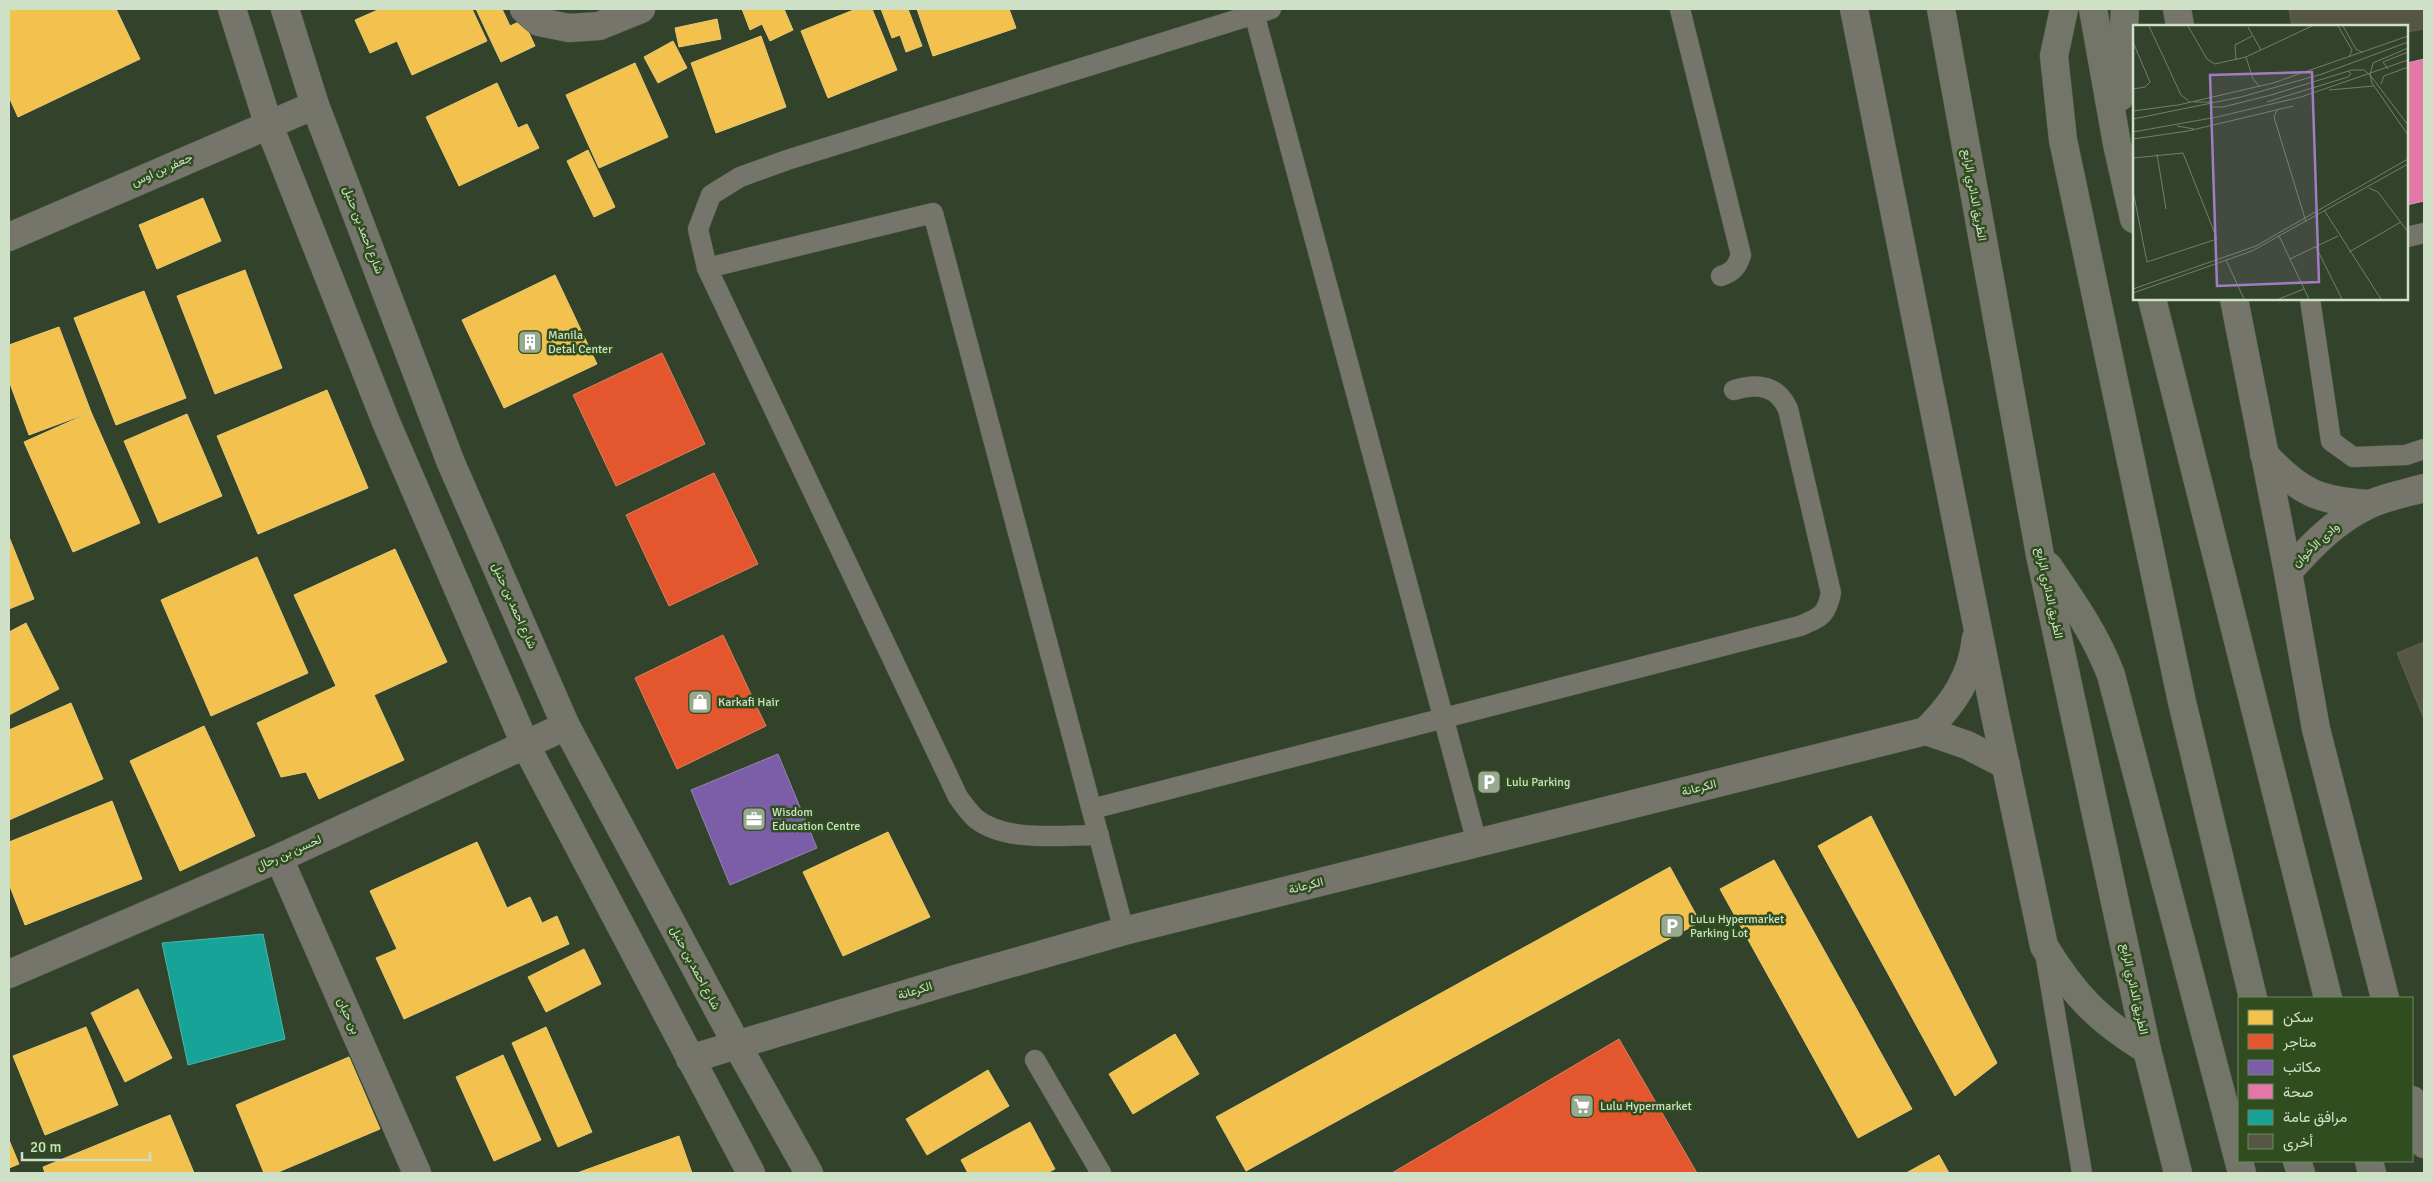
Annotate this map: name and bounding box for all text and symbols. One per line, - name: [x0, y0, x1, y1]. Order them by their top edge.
- inset map: [2133, 25, 2408, 300]
- street label: الطريق الدائري الرابع: [1957, 148, 1989, 242]
- street label: جعفر بن اوس: [129, 150, 195, 190]
- street label: شارع احمد بن حنبل: [338, 184, 387, 276]
- place label: Manila Detal Center: [548, 328, 613, 357]
- building icon: Manila Detal Center: [517, 329, 543, 355]
- street label: وادى الأخوان: [2289, 519, 2343, 571]
- street label: الطريق الدائري الرابع: [2030, 546, 2066, 640]
- street label: شارع احمد بن حنبل: [487, 561, 540, 652]
- shop icon: Karkafi Hair: [687, 689, 713, 715]
- place label: Karkafi Hair: [718, 695, 780, 710]
- parking icon: Lulu Parking: [1476, 769, 1502, 795]
- place label: Lulu Parking: [1506, 775, 1570, 790]
- street label: الكرعانة: [1680, 776, 1718, 800]
- place label: Wisdom Education Centre: [772, 805, 860, 834]
- office icon: Wisdom Education Centre: [741, 806, 767, 832]
- street label: لحسن بن رحال: [254, 832, 324, 874]
- street label: الكرعانة: [1287, 874, 1325, 898]
- place label: LuLu Hypermarket Parking Lot: [1690, 912, 1784, 941]
- parking icon: LuLu Hypermarket Parking Lot: [1659, 913, 1685, 939]
- street label: شارع احمد بن حنبل: [666, 924, 723, 1013]
- street label: الطريق الدائري الرابع: [2115, 942, 2151, 1036]
- street label: الكرعانة: [896, 979, 934, 1003]
- street label: بن حبان: [333, 995, 363, 1037]
- legend: [2238, 997, 2413, 1162]
- text: سكن: [2283, 1008, 2313, 1027]
- text: متاجر: [2282, 1033, 2317, 1051]
- text: مكاتب: [2283, 1058, 2321, 1076]
- text: صحة: [2283, 1083, 2314, 1101]
- supermarket icon: Lulu Hypermarket: [1569, 1093, 1595, 1119]
- place label: Lulu Hypermarket: [1600, 1099, 1692, 1114]
- text: مرافق عامة: [2283, 1108, 2347, 1127]
- scale bar: [22, 1130, 150, 1162]
- text: أخرى: [2283, 1133, 2313, 1152]
- text: 20 m: [30, 1138, 61, 1156]

